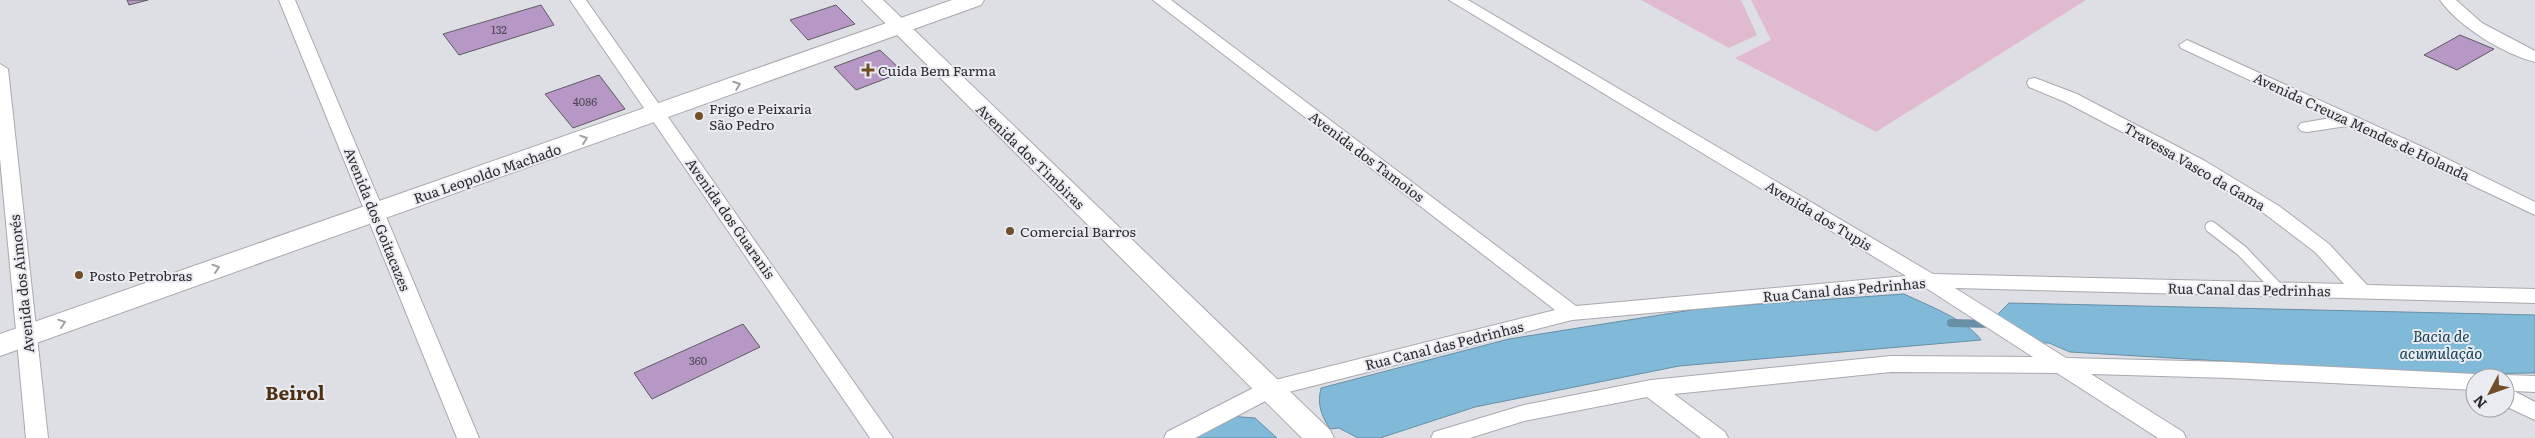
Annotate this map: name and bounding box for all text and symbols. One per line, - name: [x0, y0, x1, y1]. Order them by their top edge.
- house number: 132: [491, 21, 507, 37]
- place label: Cuida Bem Farma: [878, 60, 996, 80]
- marker: Cuida Bem Farma: [862, 64, 874, 76]
- street label: Avenida Creuza Mendes de Holanda: [2251, 67, 2474, 185]
- one-way arrow: [732, 81, 741, 91]
- house number: 4086: [573, 93, 597, 109]
- place label: Frigo e Peixaria São Pedro: [709, 98, 812, 134]
- street label: Avenida dos Timbiras: [972, 99, 1090, 213]
- street label: Avenida dos Tamoios: [1305, 106, 1429, 206]
- marker: Frigo e Peixaria São Pedro: [693, 110, 705, 122]
- street label: Travessa Vasco da Gama: [2120, 117, 2270, 215]
- one-way arrow: [579, 135, 587, 145]
- street label: Rua Leopoldo Machado: [410, 138, 564, 208]
- street label: Avenida dos Goitacazes: [340, 144, 416, 294]
- street label: Avenida dos Guaranis: [682, 153, 780, 283]
- street label: Avenida dos Tupis: [1762, 175, 1876, 255]
- street label: Avenida dos Aimorés: [4, 214, 38, 354]
- place label: Comercial Barros: [1020, 221, 1136, 241]
- marker: Comercial Barros: [1004, 225, 1016, 237]
- one-way arrow: [211, 264, 219, 274]
- place label: Posto Petrobras: [89, 265, 192, 285]
- marker: Posto Petrobras: [73, 269, 85, 281]
- street label: Rua Canal das Pedrinhas: [1762, 272, 1926, 306]
- street label: Rua Canal das Pedrinhas: [2167, 278, 2331, 300]
- street label: Rua Canal das Pedrinhas: [1363, 316, 1525, 374]
- one-way arrow: [58, 318, 66, 328]
- water label: Bacia de acumulação: [2400, 324, 2482, 364]
- house number: 360: [689, 352, 707, 368]
- north arrow: [2465, 368, 2515, 418]
- district label: Beirol: [265, 378, 325, 406]
- text: N: [2468, 391, 2491, 413]

